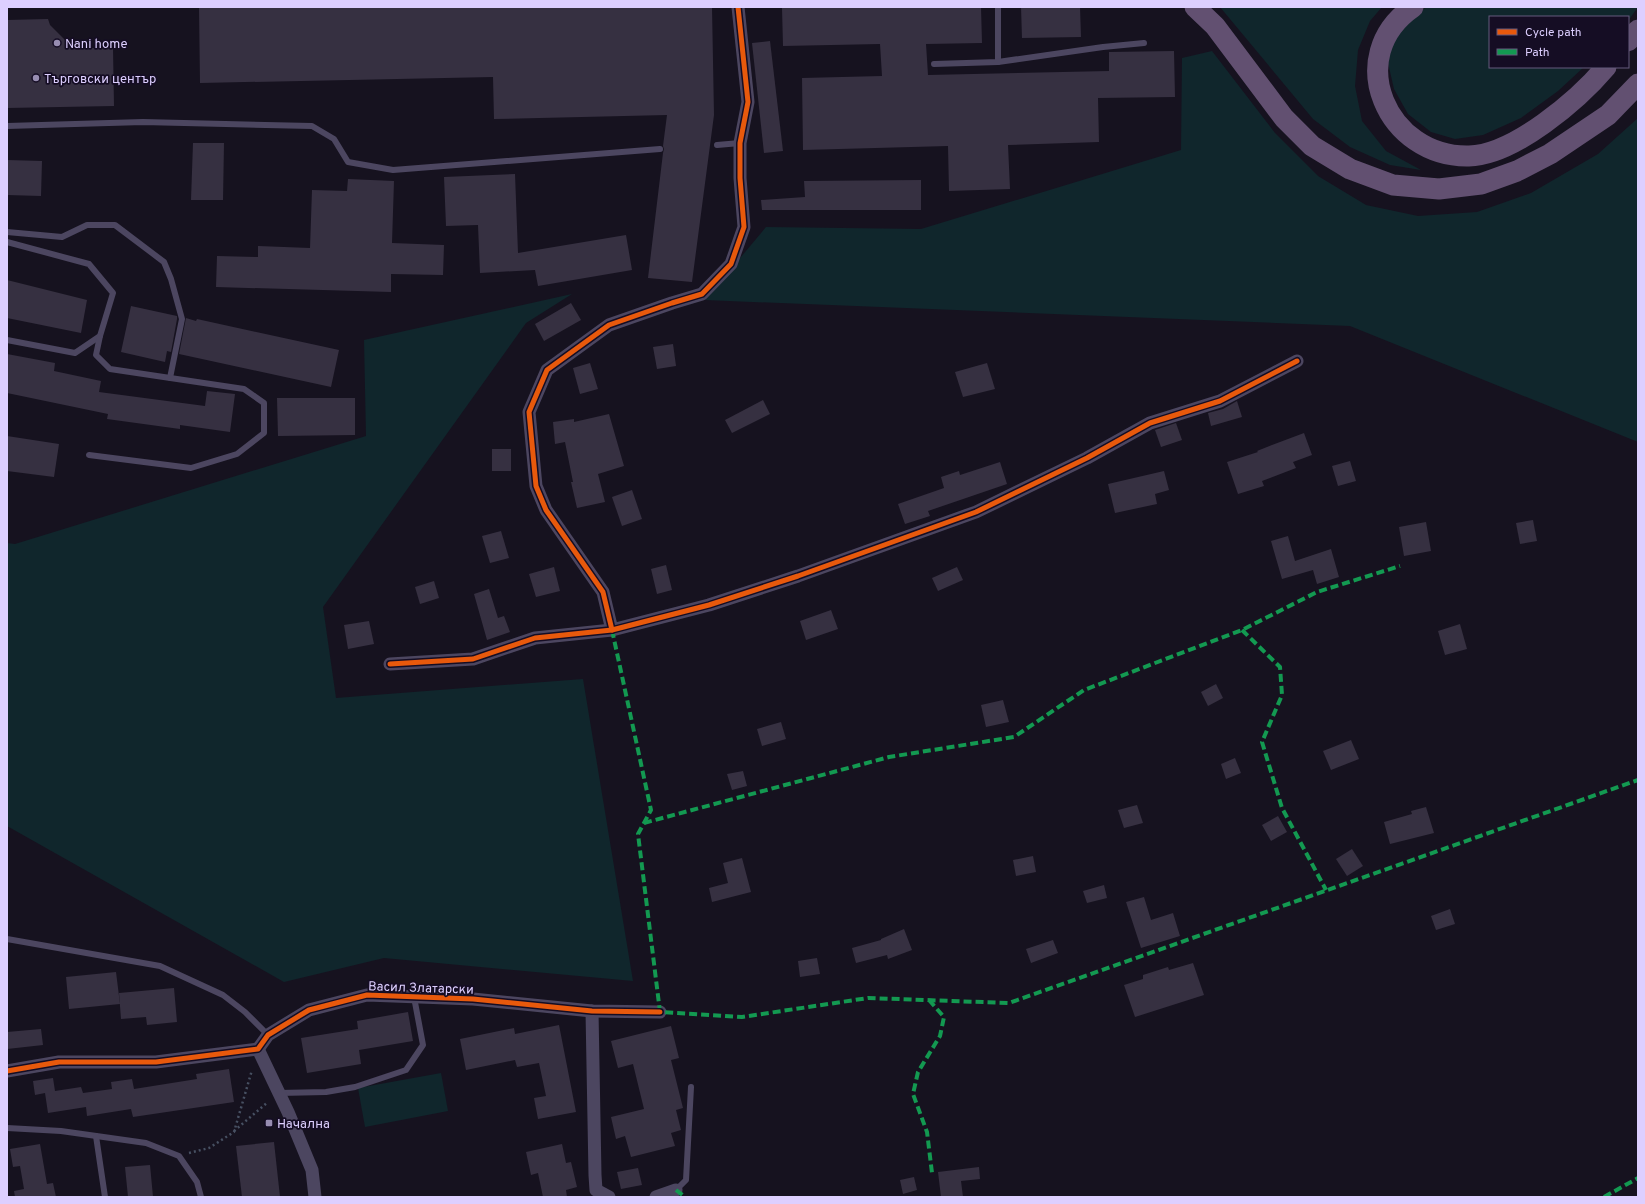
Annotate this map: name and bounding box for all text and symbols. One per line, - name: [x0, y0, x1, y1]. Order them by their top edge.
- legend: [1489, 16, 1629, 68]
- text: Cycle path: [1525, 25, 1582, 41]
- place label: Nani home: [65, 37, 127, 53]
- marker: Nani home: [52, 38, 62, 48]
- text: Path: [1525, 45, 1550, 61]
- place label: Търговски център: [44, 72, 156, 88]
- marker: Търговски център: [31, 73, 41, 83]
- street label: Васил Златарски: [368, 979, 474, 999]
- place label: Начална: [277, 1117, 330, 1133]
- marker: Начална: [264, 1118, 274, 1128]

